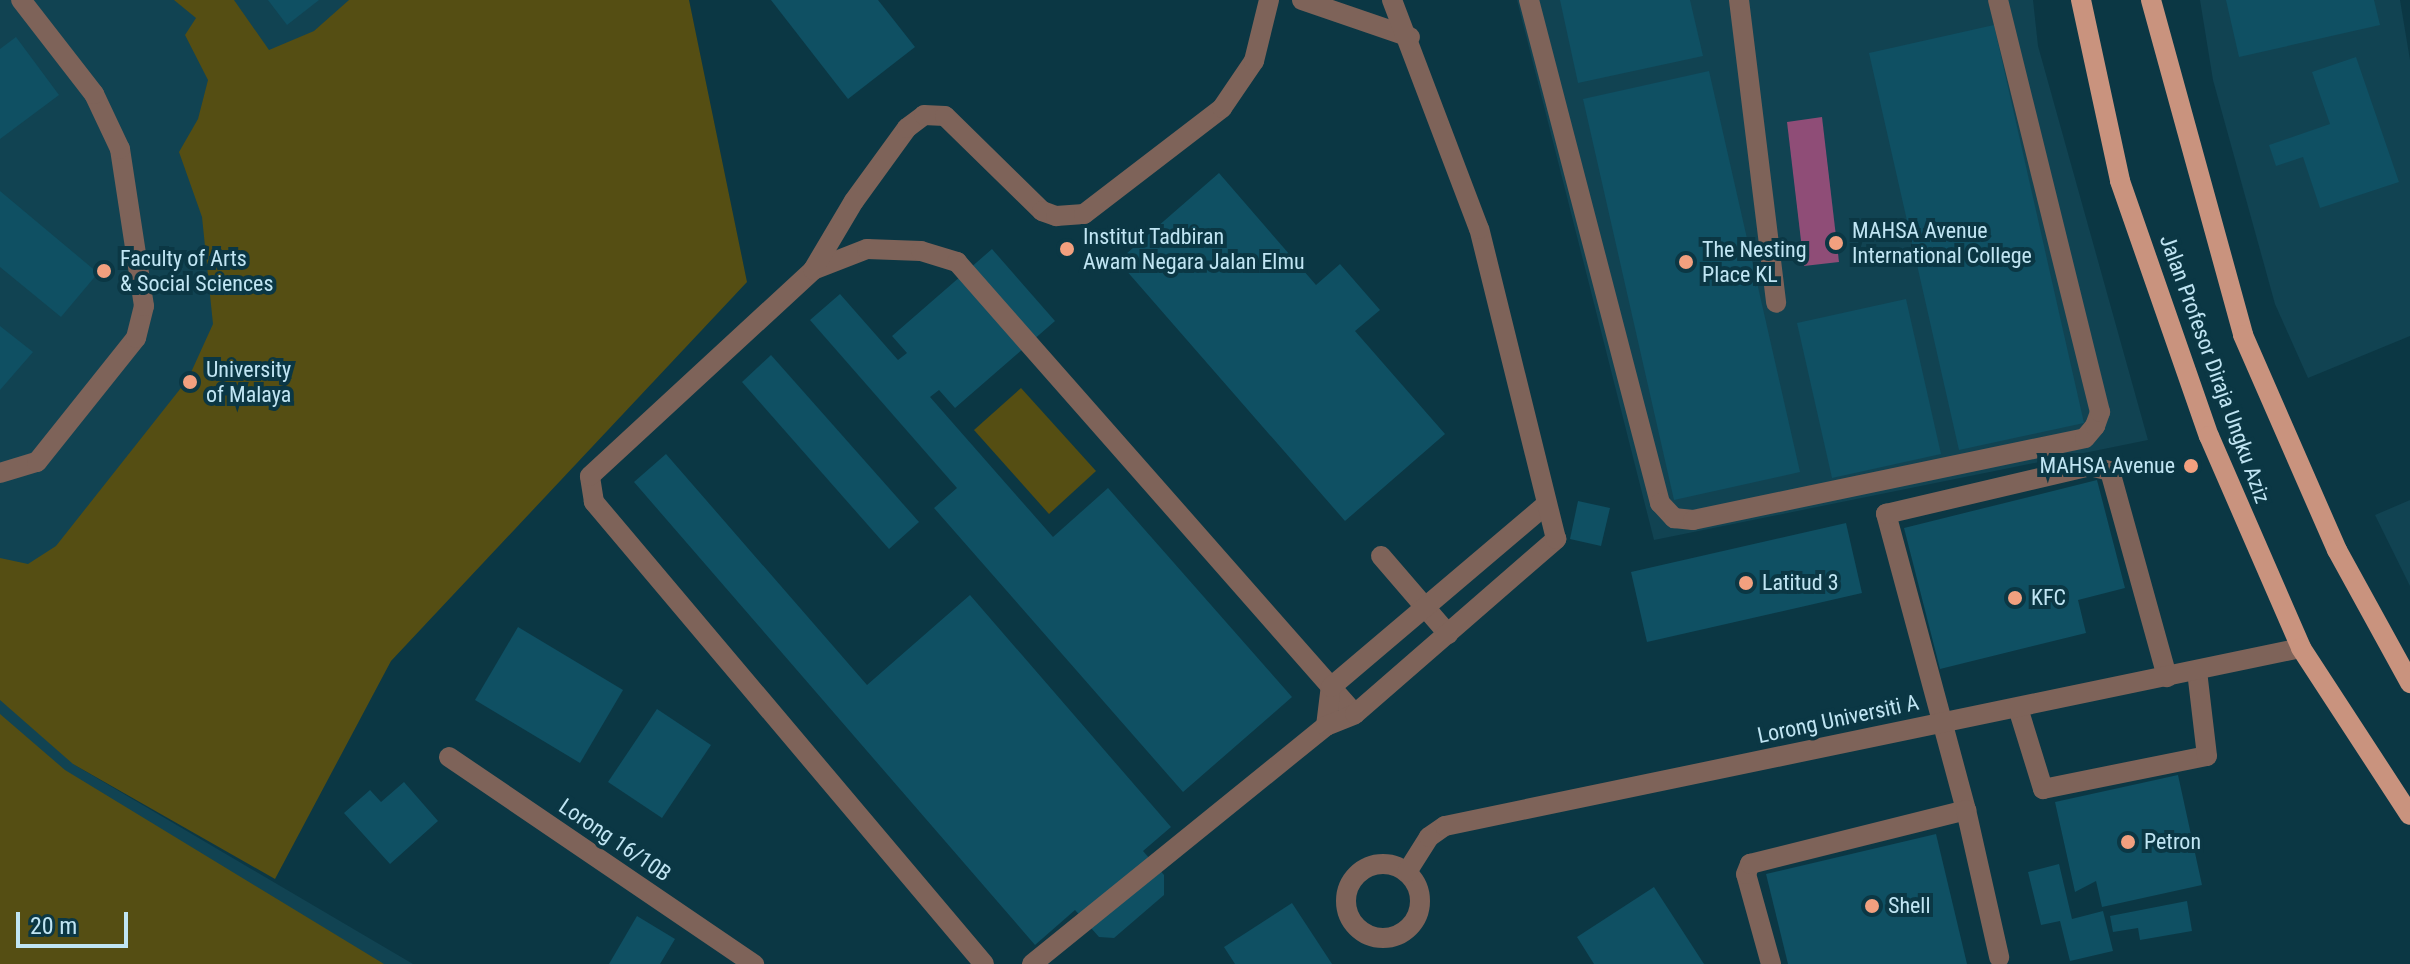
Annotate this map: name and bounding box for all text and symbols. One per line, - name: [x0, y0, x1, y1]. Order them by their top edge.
- place label: MAHSA Avenue International College: [1852, 217, 2032, 268]
- place label: Institut Tadbiran Awam Negara Jalan Elmu: [1083, 223, 1305, 274]
- street label: Jalan Profesor Diraja Ungku Aziz: [2154, 231, 2276, 507]
- marker: MAHSA Avenue International College: [1827, 234, 1845, 252]
- place label: The Nesting Place KL: [1702, 236, 1806, 288]
- marker: Institut Tadbiran Awam Negara Jalan Elmu: [1058, 240, 1076, 258]
- place label: Faculty of Arts & Social Sciences: [120, 245, 273, 296]
- marker: The Nesting Place KL: [1677, 253, 1695, 271]
- marker: Faculty of Arts & Social Sciences: [95, 262, 113, 280]
- place label: University of Malaya: [206, 356, 291, 408]
- marker: University of Malaya: [181, 373, 199, 391]
- place label: MAHSA Avenue: [2039, 453, 2175, 479]
- marker: MAHSA Avenue: [2182, 457, 2200, 475]
- place label: Latitud 3: [1762, 570, 1839, 596]
- marker: Latitud 3: [1737, 574, 1755, 592]
- place label: KFC: [2031, 585, 2066, 611]
- marker: KFC: [2006, 589, 2024, 607]
- street label: Lorong Universiti A: [1755, 689, 1921, 749]
- street label: Lorong 16/10B: [554, 793, 676, 887]
- place label: Petron: [2144, 829, 2201, 855]
- marker: Petron: [2119, 833, 2137, 851]
- place label: Shell: [1888, 893, 1930, 919]
- scale bar: [20, 896, 132, 946]
- marker: Shell: [1863, 897, 1881, 915]
- text: 20 m: [30, 912, 77, 940]

